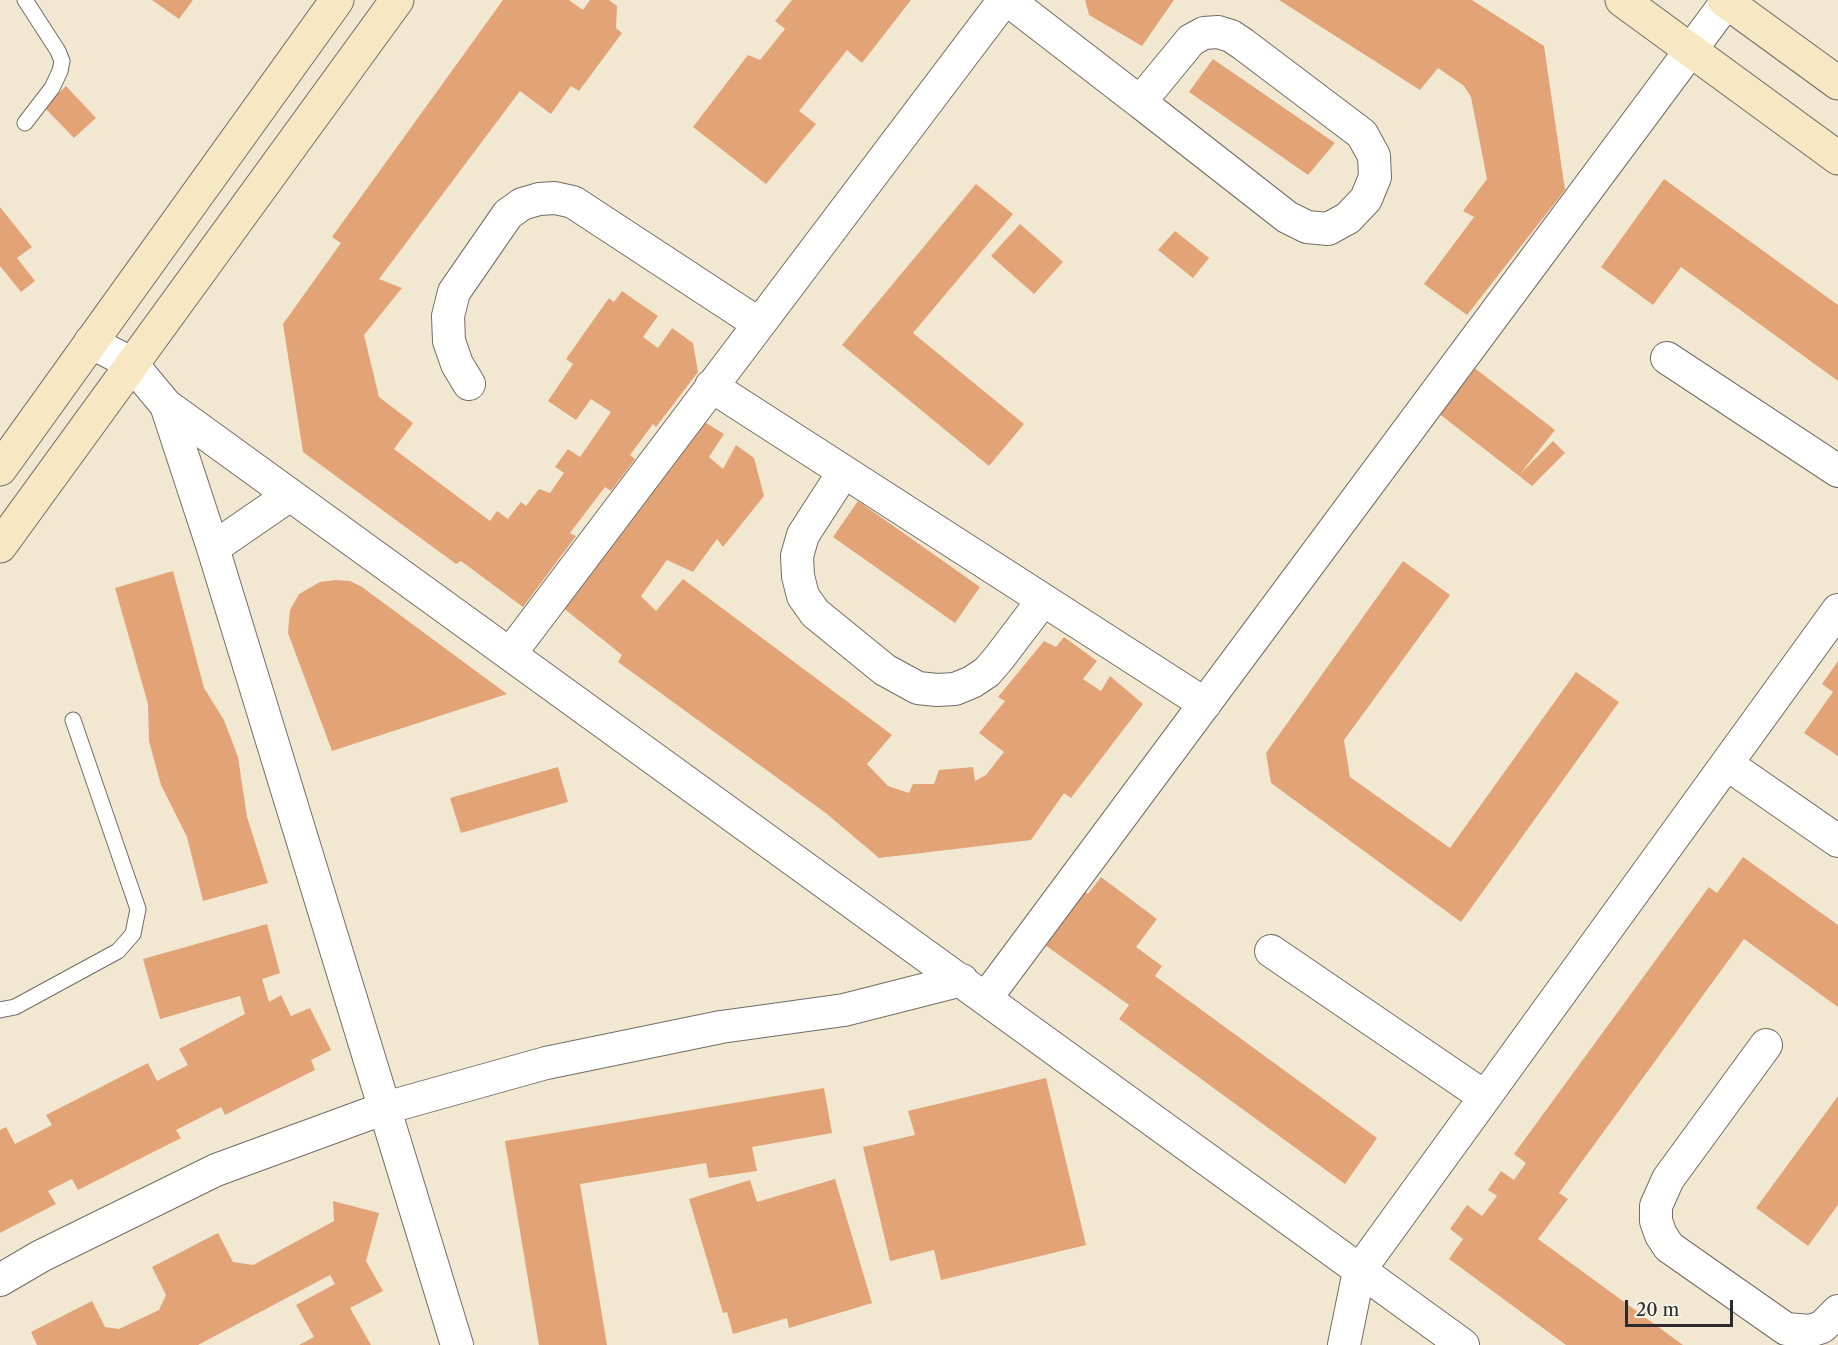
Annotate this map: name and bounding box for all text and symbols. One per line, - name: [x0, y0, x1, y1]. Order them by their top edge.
- scale bar: [1628, 1288, 1736, 1326]
- text: 20 m: [1636, 1299, 1679, 1321]

